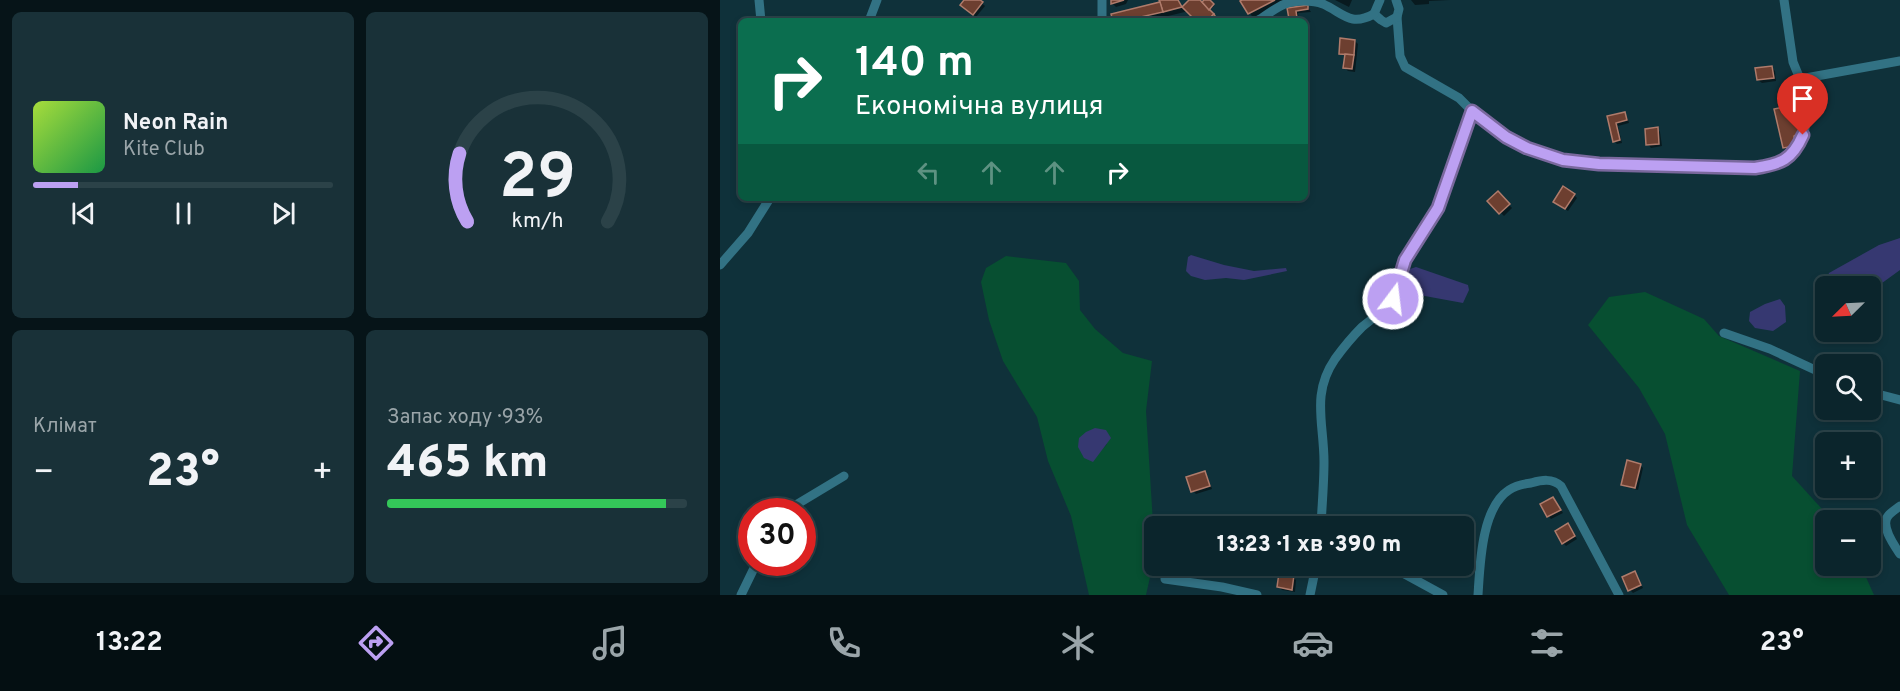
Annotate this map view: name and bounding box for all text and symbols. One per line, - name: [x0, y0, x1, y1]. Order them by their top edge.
- text: 140 m: [855, 38, 974, 91]
- icon: right: [756, 42, 834, 120]
- pin: [1777, 73, 1828, 135]
- icon: arrive: [1786, 82, 1819, 115]
- text: Економічна вулиця: [855, 90, 1103, 124]
- text: Neon Rain: [123, 110, 228, 137]
- text: Kite Club: [123, 137, 205, 163]
- text: 29: [499, 141, 575, 220]
- icon: left: [912, 156, 945, 189]
- icon: ahead: [975, 156, 1008, 189]
- icon: ahead: [1038, 156, 1071, 189]
- icon: right: [1101, 156, 1134, 189]
- icon: previous: [67, 197, 100, 230]
- icon: pause: [167, 197, 200, 230]
- icon: next: [267, 197, 300, 230]
- text: km/h: [511, 209, 563, 236]
- position arrow: [1361, 267, 1425, 331]
- north arrow: [1815, 276, 1881, 342]
- map controls: [1815, 276, 1881, 576]
- button: search: [1815, 354, 1881, 420]
- text: Запас ходу · 93%: [387, 405, 543, 431]
- text: Клімат: [33, 414, 97, 440]
- button: +: [1815, 432, 1881, 498]
- text: 465 km: [387, 436, 548, 493]
- text: 23°: [146, 445, 220, 502]
- text: −: [33, 453, 54, 495]
- text: +: [312, 453, 333, 495]
- speed limit sign: 30: [738, 498, 816, 576]
- button: −: [1815, 510, 1881, 576]
- text: 13:23 · 1 хв · 390 m: [1217, 532, 1401, 559]
- icon: directions: [355, 622, 397, 664]
- icon: music: [589, 622, 631, 664]
- icon: phone: [823, 622, 865, 664]
- icon: climate: [1057, 622, 1099, 664]
- icon: car: [1292, 622, 1334, 664]
- icon: filters: [1526, 622, 1568, 664]
- text: 13:22: [96, 626, 163, 660]
- text: 23°: [1760, 626, 1804, 660]

